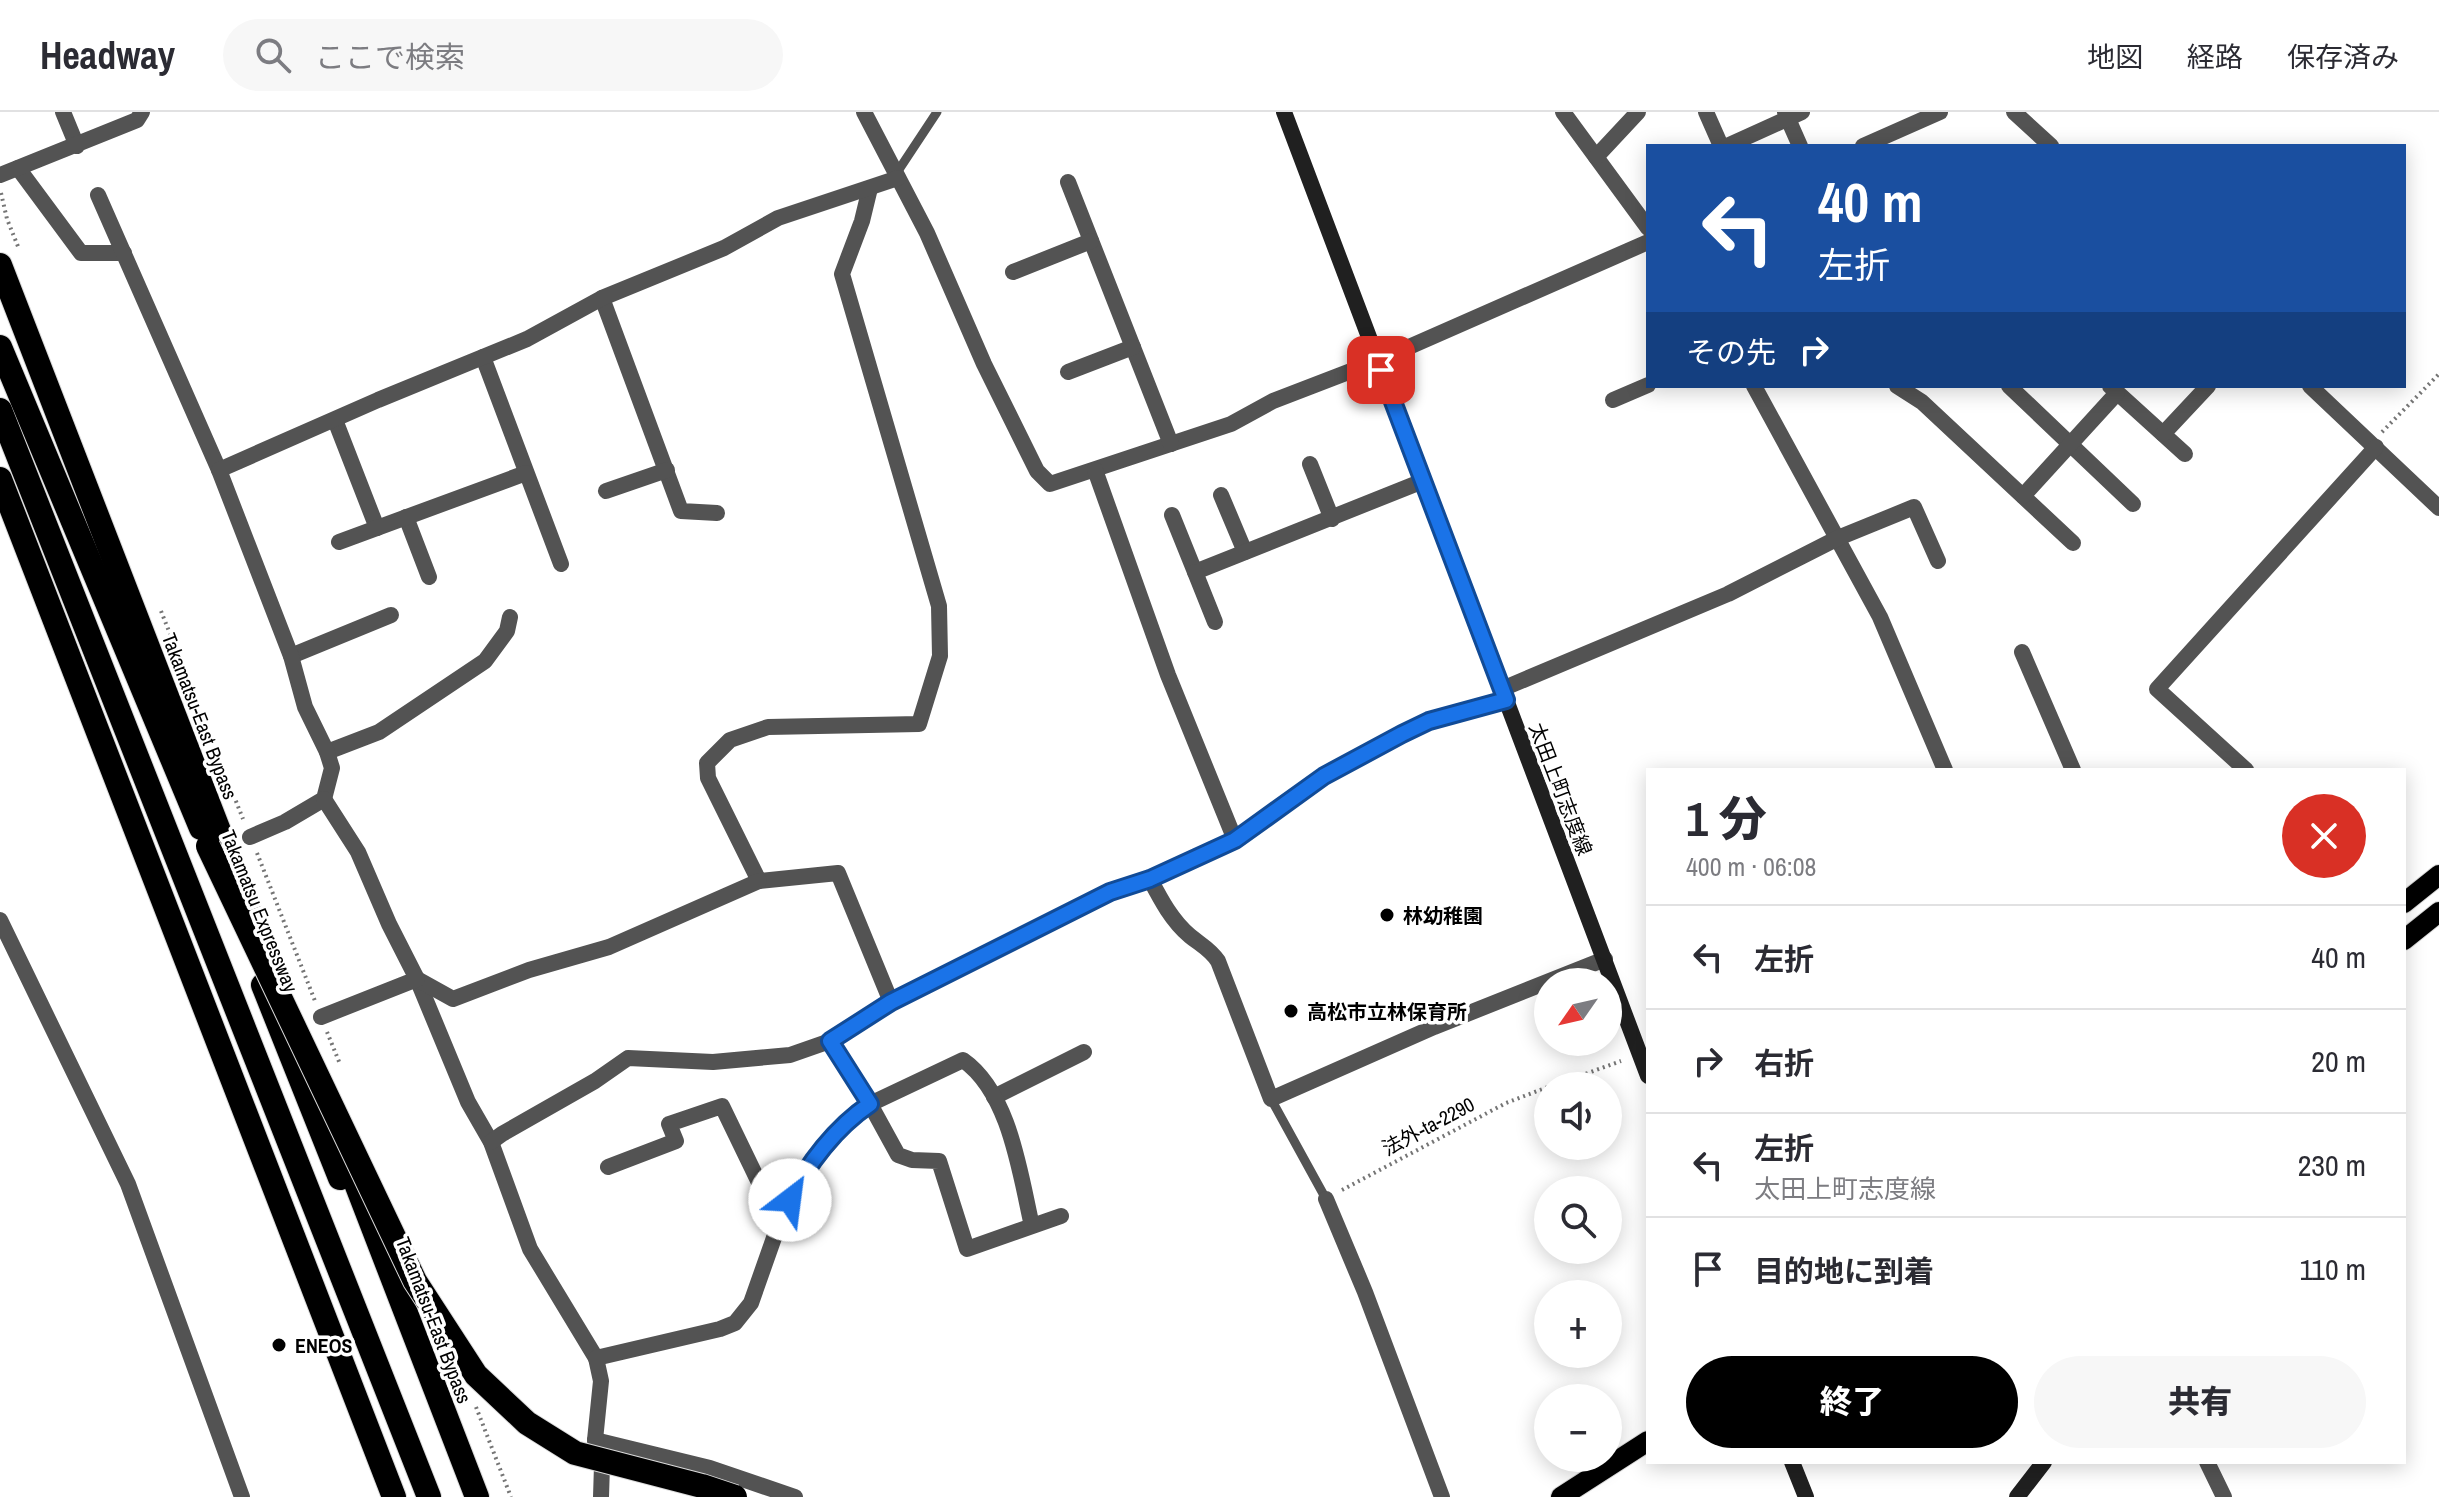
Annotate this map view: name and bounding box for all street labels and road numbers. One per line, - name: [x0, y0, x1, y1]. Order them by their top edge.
- street label: Takamatsu-East Bypass: [156, 629, 244, 803]
- street label: 太田上町志度線: [1523, 719, 1599, 859]
- street label: Takamatsu Expressway: [215, 826, 305, 997]
- street label: 法外-ta-2290: [1377, 1090, 1479, 1162]
- street label: Takamatsu-East Bypass: [390, 1233, 478, 1407]

